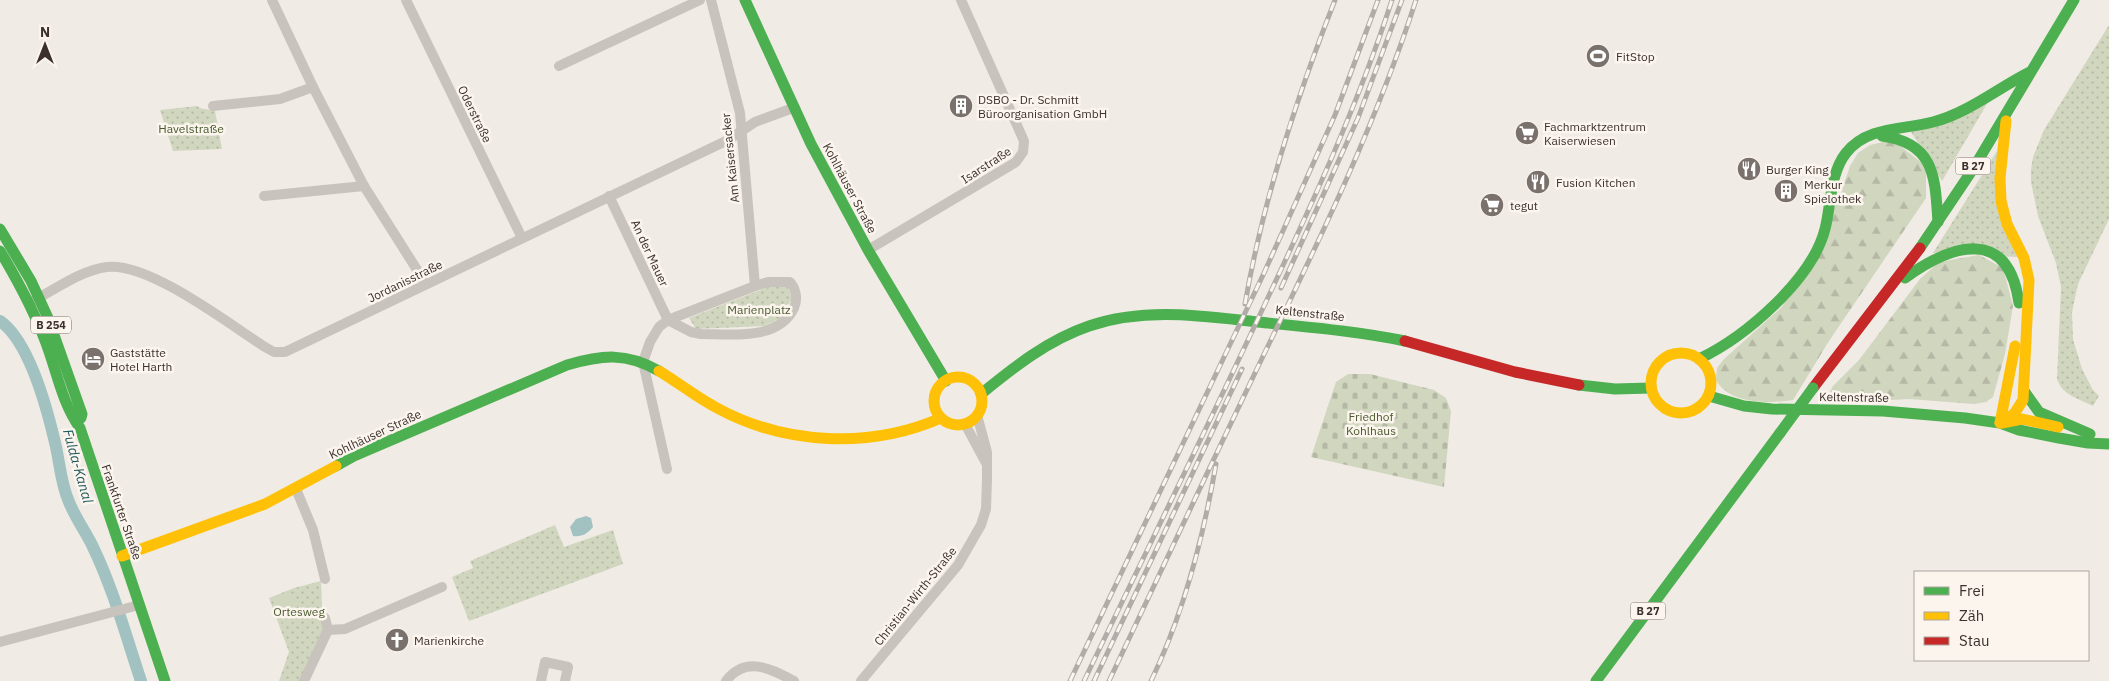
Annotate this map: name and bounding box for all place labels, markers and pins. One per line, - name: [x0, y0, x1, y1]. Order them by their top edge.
- sports icon: FitStop: [1585, 43, 1611, 69]
- place label: FitStop: [1616, 49, 1655, 64]
- place label: DSBO - Dr. Schmitt Büroorganisation GmbH: [978, 92, 1107, 121]
- building icon: DSBO - Dr. Schmitt Büroorganisation GmbH: [948, 93, 974, 119]
- place label: Fachmarktzentrum Kaiserwiesen: [1544, 119, 1646, 148]
- supermarket icon: Fachmarktzentrum Kaiserwiesen: [1514, 120, 1540, 146]
- restaurant icon: Burger King: [1736, 156, 1762, 182]
- place label: Burger King: [1766, 162, 1829, 177]
- restaurant icon: Fusion Kitchen: [1525, 169, 1551, 195]
- place label: Fusion Kitchen: [1556, 175, 1635, 190]
- place label: Merkur Spielothek: [1804, 177, 1862, 206]
- building icon: Merkur Spielothek: [1773, 178, 1799, 204]
- supermarket icon: tegut: [1479, 192, 1505, 218]
- place label: tegut: [1510, 198, 1538, 213]
- place label: Gaststätte Hotel Harth: [110, 345, 172, 374]
- hotel icon: Gaststätte Hotel Harth: [80, 346, 106, 372]
- church icon: Marienkirche: [384, 627, 410, 653]
- place label: Marienkirche: [414, 633, 484, 648]

